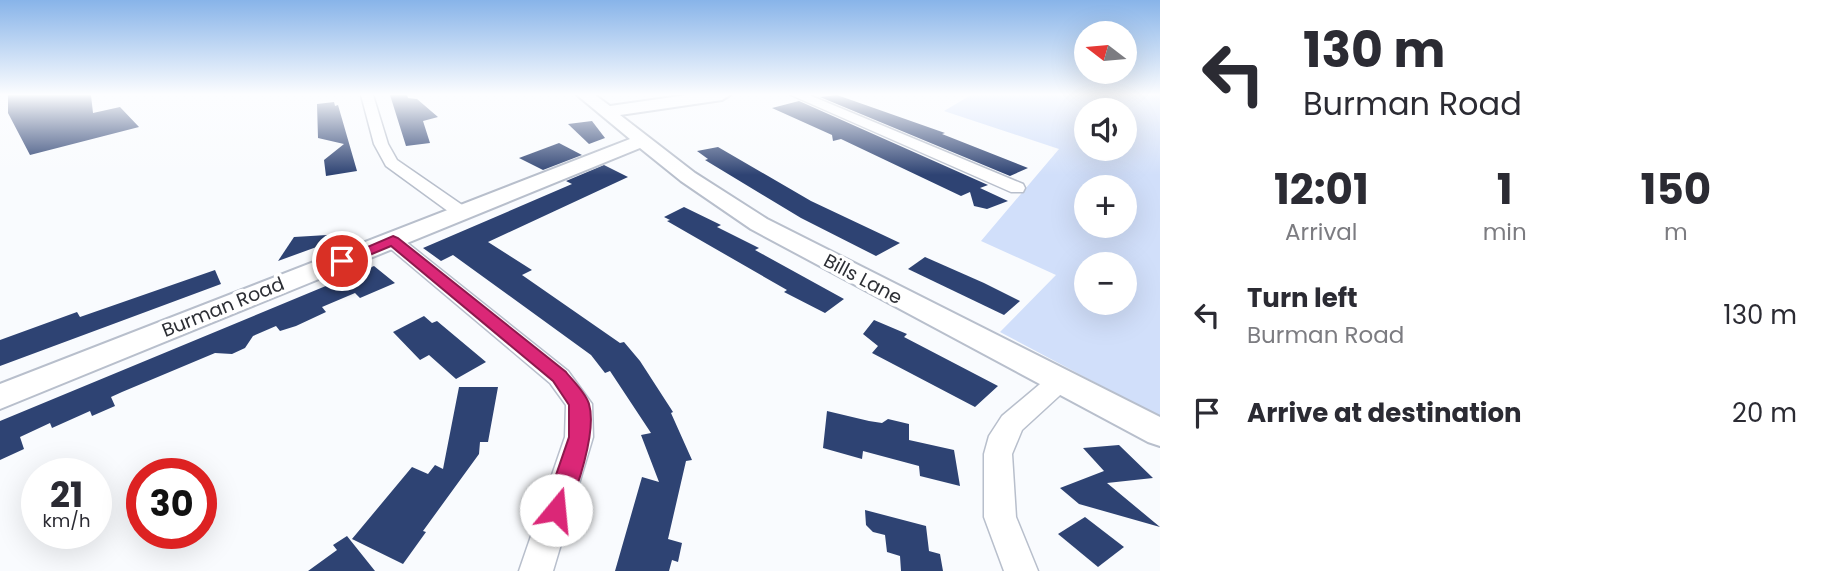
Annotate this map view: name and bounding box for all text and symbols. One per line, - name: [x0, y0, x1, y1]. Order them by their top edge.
- text: 130 m: [1303, 16, 1445, 84]
- north arrow: [1074, 21, 1138, 84]
- map controls: [1074, 21, 1137, 315]
- icon: left: [1188, 28, 1279, 119]
- text: Burman Road: [1303, 81, 1522, 126]
- button: sound: [1074, 98, 1137, 161]
- text: 12:01: [1274, 160, 1369, 219]
- text: 1: [1497, 160, 1513, 219]
- text: 150: [1641, 160, 1711, 219]
- button: +: [1074, 175, 1137, 238]
- text: Arrival: [1285, 216, 1358, 248]
- text: min: [1483, 216, 1527, 248]
- text: m: [1664, 216, 1688, 248]
- pin: [312, 231, 372, 291]
- icon: arrive: [323, 242, 361, 280]
- street label: Bills Lane: [819, 247, 907, 311]
- button: −: [1074, 252, 1137, 315]
- street label: Burman Road: [158, 270, 288, 344]
- text: Turn left: [1247, 280, 1358, 316]
- icon: left: [1188, 296, 1226, 334]
- text: 130 m: [1723, 297, 1797, 333]
- text: Burman Road: [1247, 319, 1404, 351]
- icon: arrive: [1188, 394, 1226, 432]
- text: Arrive at destination: [1247, 395, 1522, 431]
- text: 20 m: [1732, 395, 1797, 431]
- speed limit sign: 30: [126, 458, 217, 549]
- text: 21: [50, 470, 83, 519]
- position arrow: [519, 473, 593, 547]
- text: km/h: [43, 508, 90, 533]

